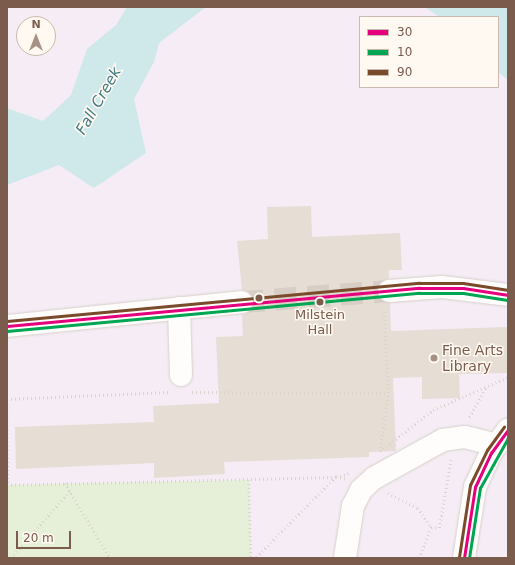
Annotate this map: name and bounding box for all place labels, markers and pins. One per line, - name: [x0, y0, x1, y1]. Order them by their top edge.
- unlabelled marker: [254, 293, 264, 303]
- marker: Milstein Hall: [315, 297, 325, 307]
- place label: Milstein Hall: [295, 308, 345, 339]
- place label: Fine Arts Library: [442, 342, 503, 374]
- marker: Fine Arts Library: [429, 353, 439, 363]

